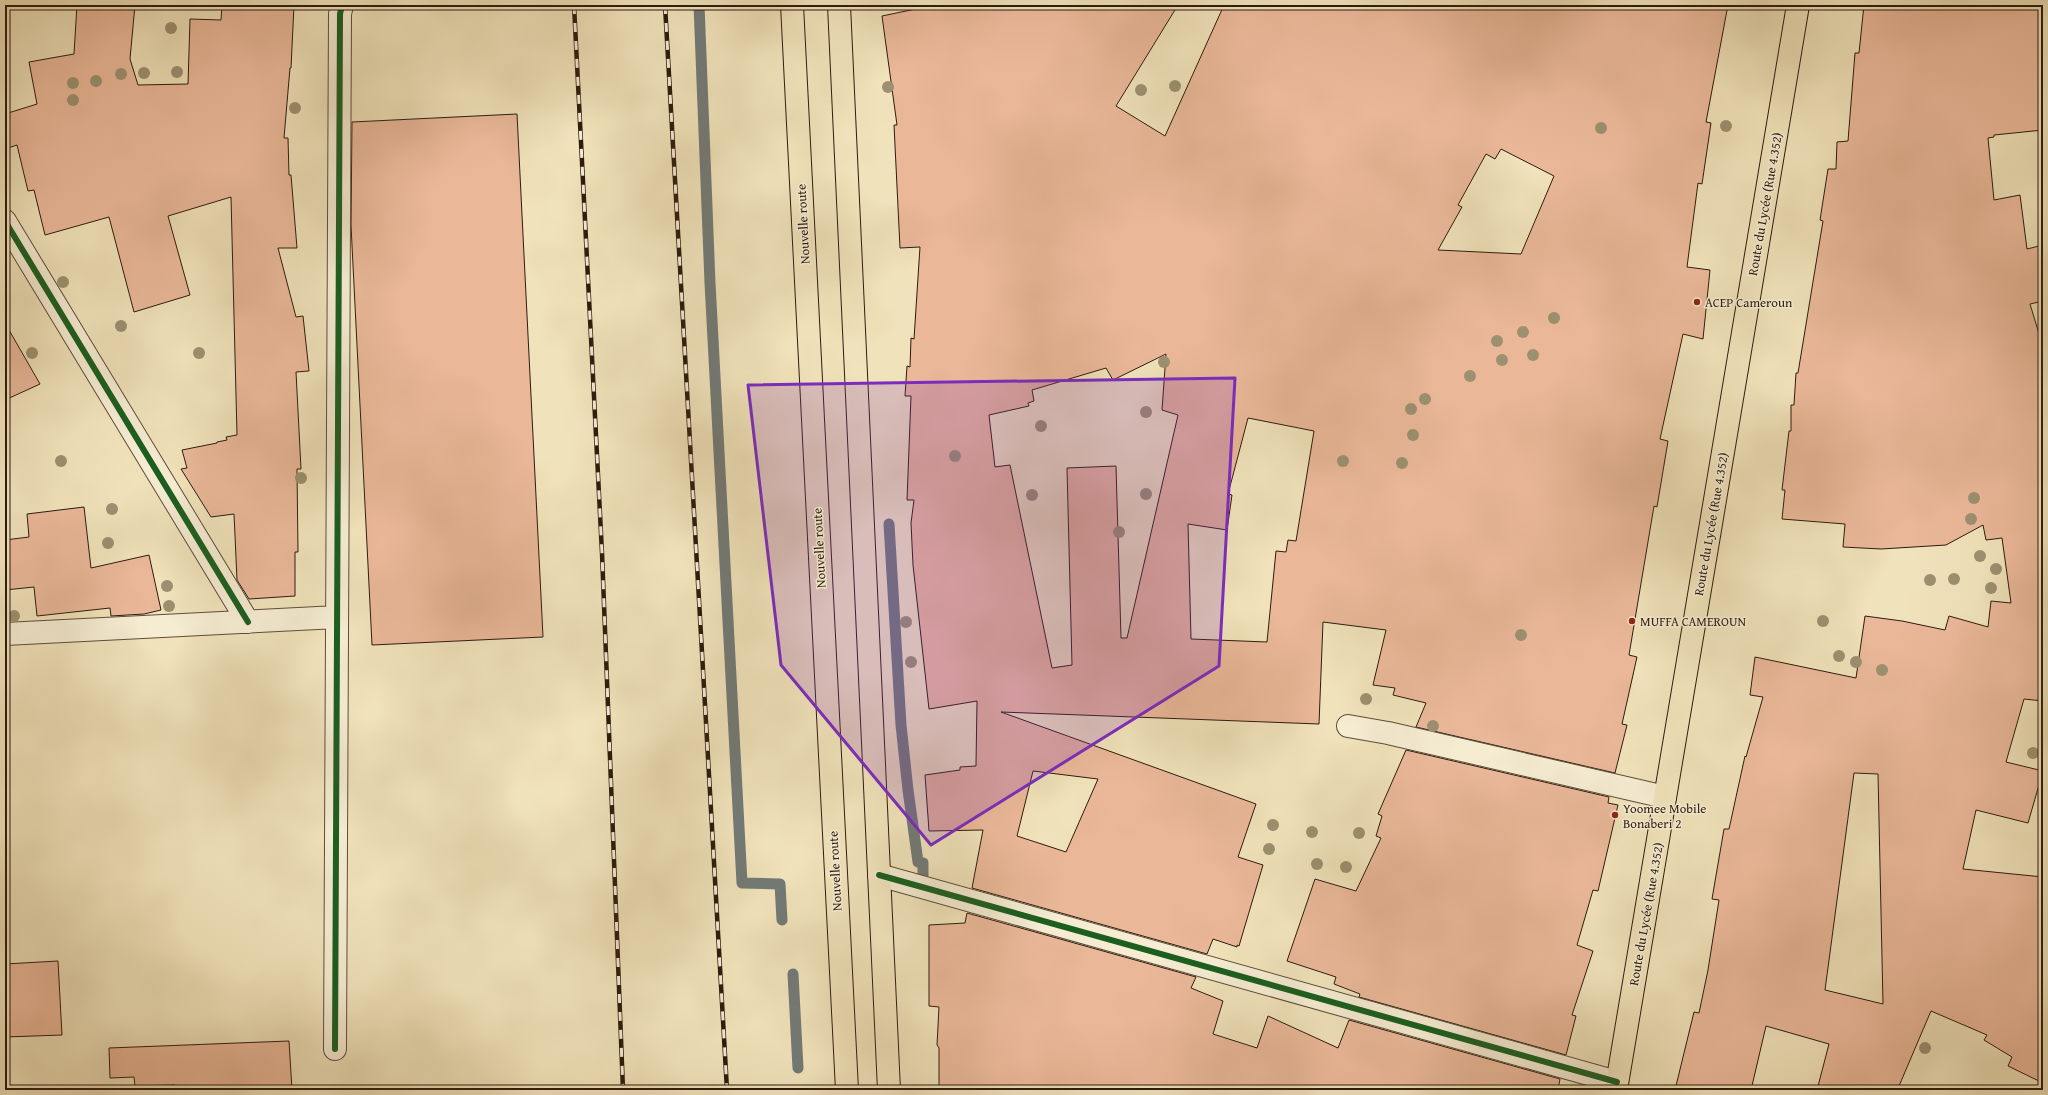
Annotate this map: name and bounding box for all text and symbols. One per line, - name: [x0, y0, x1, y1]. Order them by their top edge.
- street label: Route du Lycée (Rue 4.352): [1743, 131, 1787, 277]
- street label: Nouvelle route: [791, 183, 815, 265]
- place label: ACEP Cameroun: [1705, 293, 1793, 312]
- marker: ACEP Cameroun: [1692, 297, 1702, 307]
- street label: Route du Lycée (Rue 4.352): [1689, 451, 1733, 597]
- street label: Nouvelle route: [807, 507, 831, 589]
- place label: MUFFA CAMEROUN: [1640, 612, 1746, 631]
- marker: MUFFA CAMEROUN: [1627, 616, 1637, 626]
- place label: Yoomee Mobile Bonaberi 2: [1623, 799, 1706, 833]
- marker: Yoomee Mobile Bonaberi 2: [1610, 810, 1620, 820]
- street label: Nouvelle route: [823, 830, 847, 912]
- street label: Route du Lycée (Rue 4.352): [1624, 841, 1668, 987]

